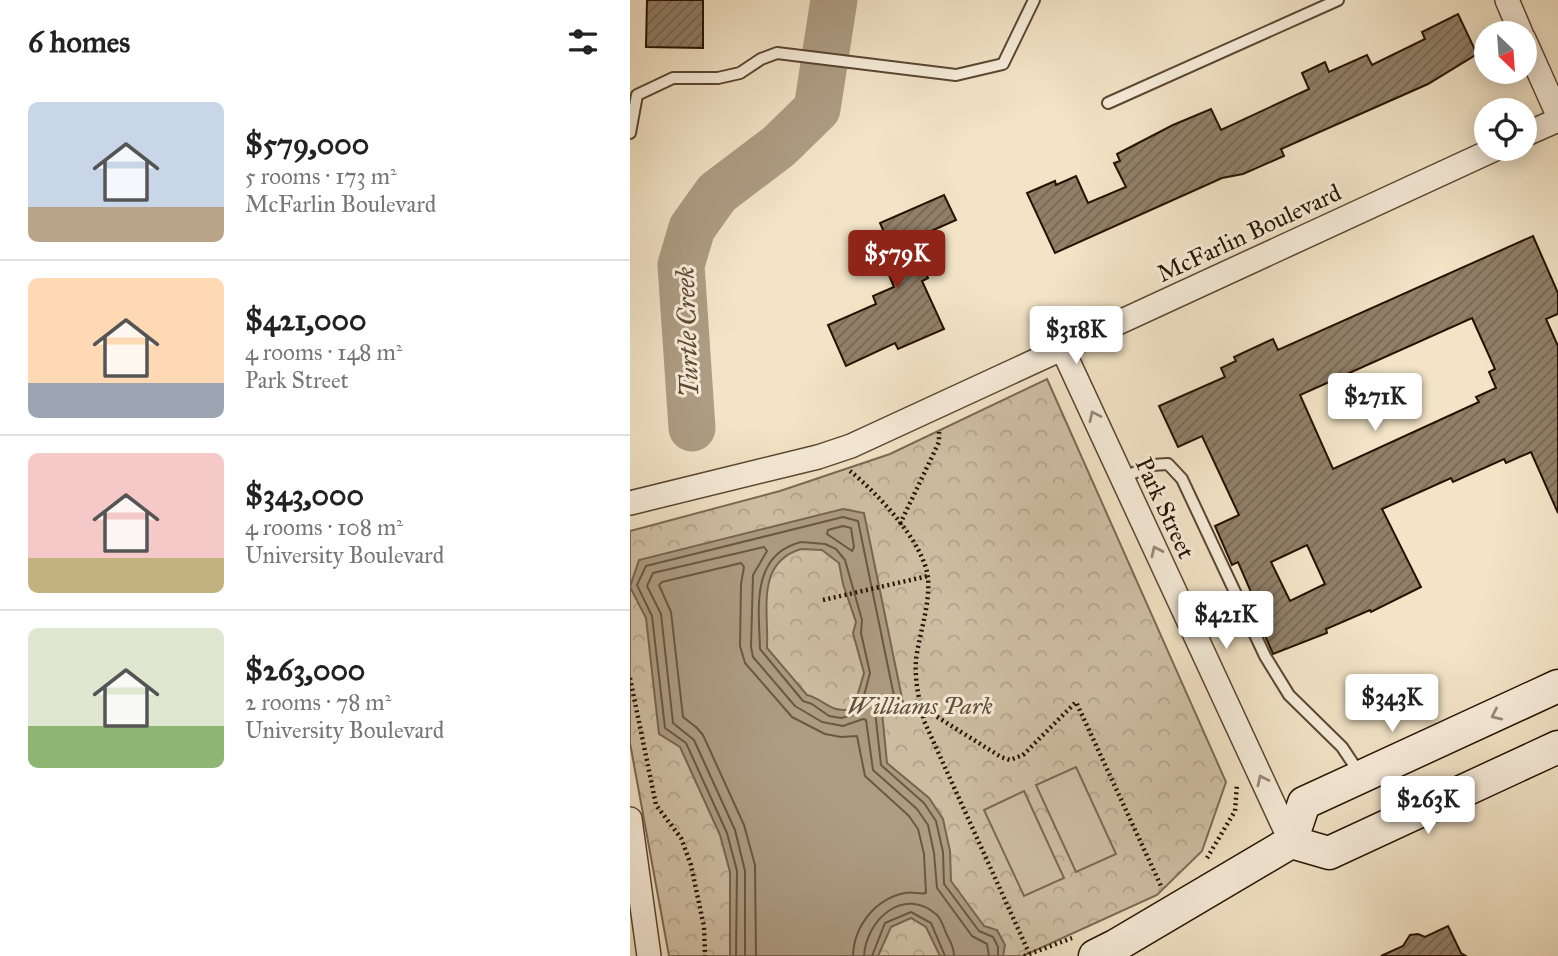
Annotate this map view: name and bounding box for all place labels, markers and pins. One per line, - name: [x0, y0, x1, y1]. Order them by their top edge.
- pin: $579K: [848, 230, 946, 290]
- pin: $318K: [1027, 306, 1125, 366]
- pin: $271K: [1326, 374, 1424, 433]
- pin: $421K: [1177, 592, 1275, 651]
- pin: $343K: [1343, 674, 1441, 734]
- pin: $263K: [1379, 776, 1477, 836]

